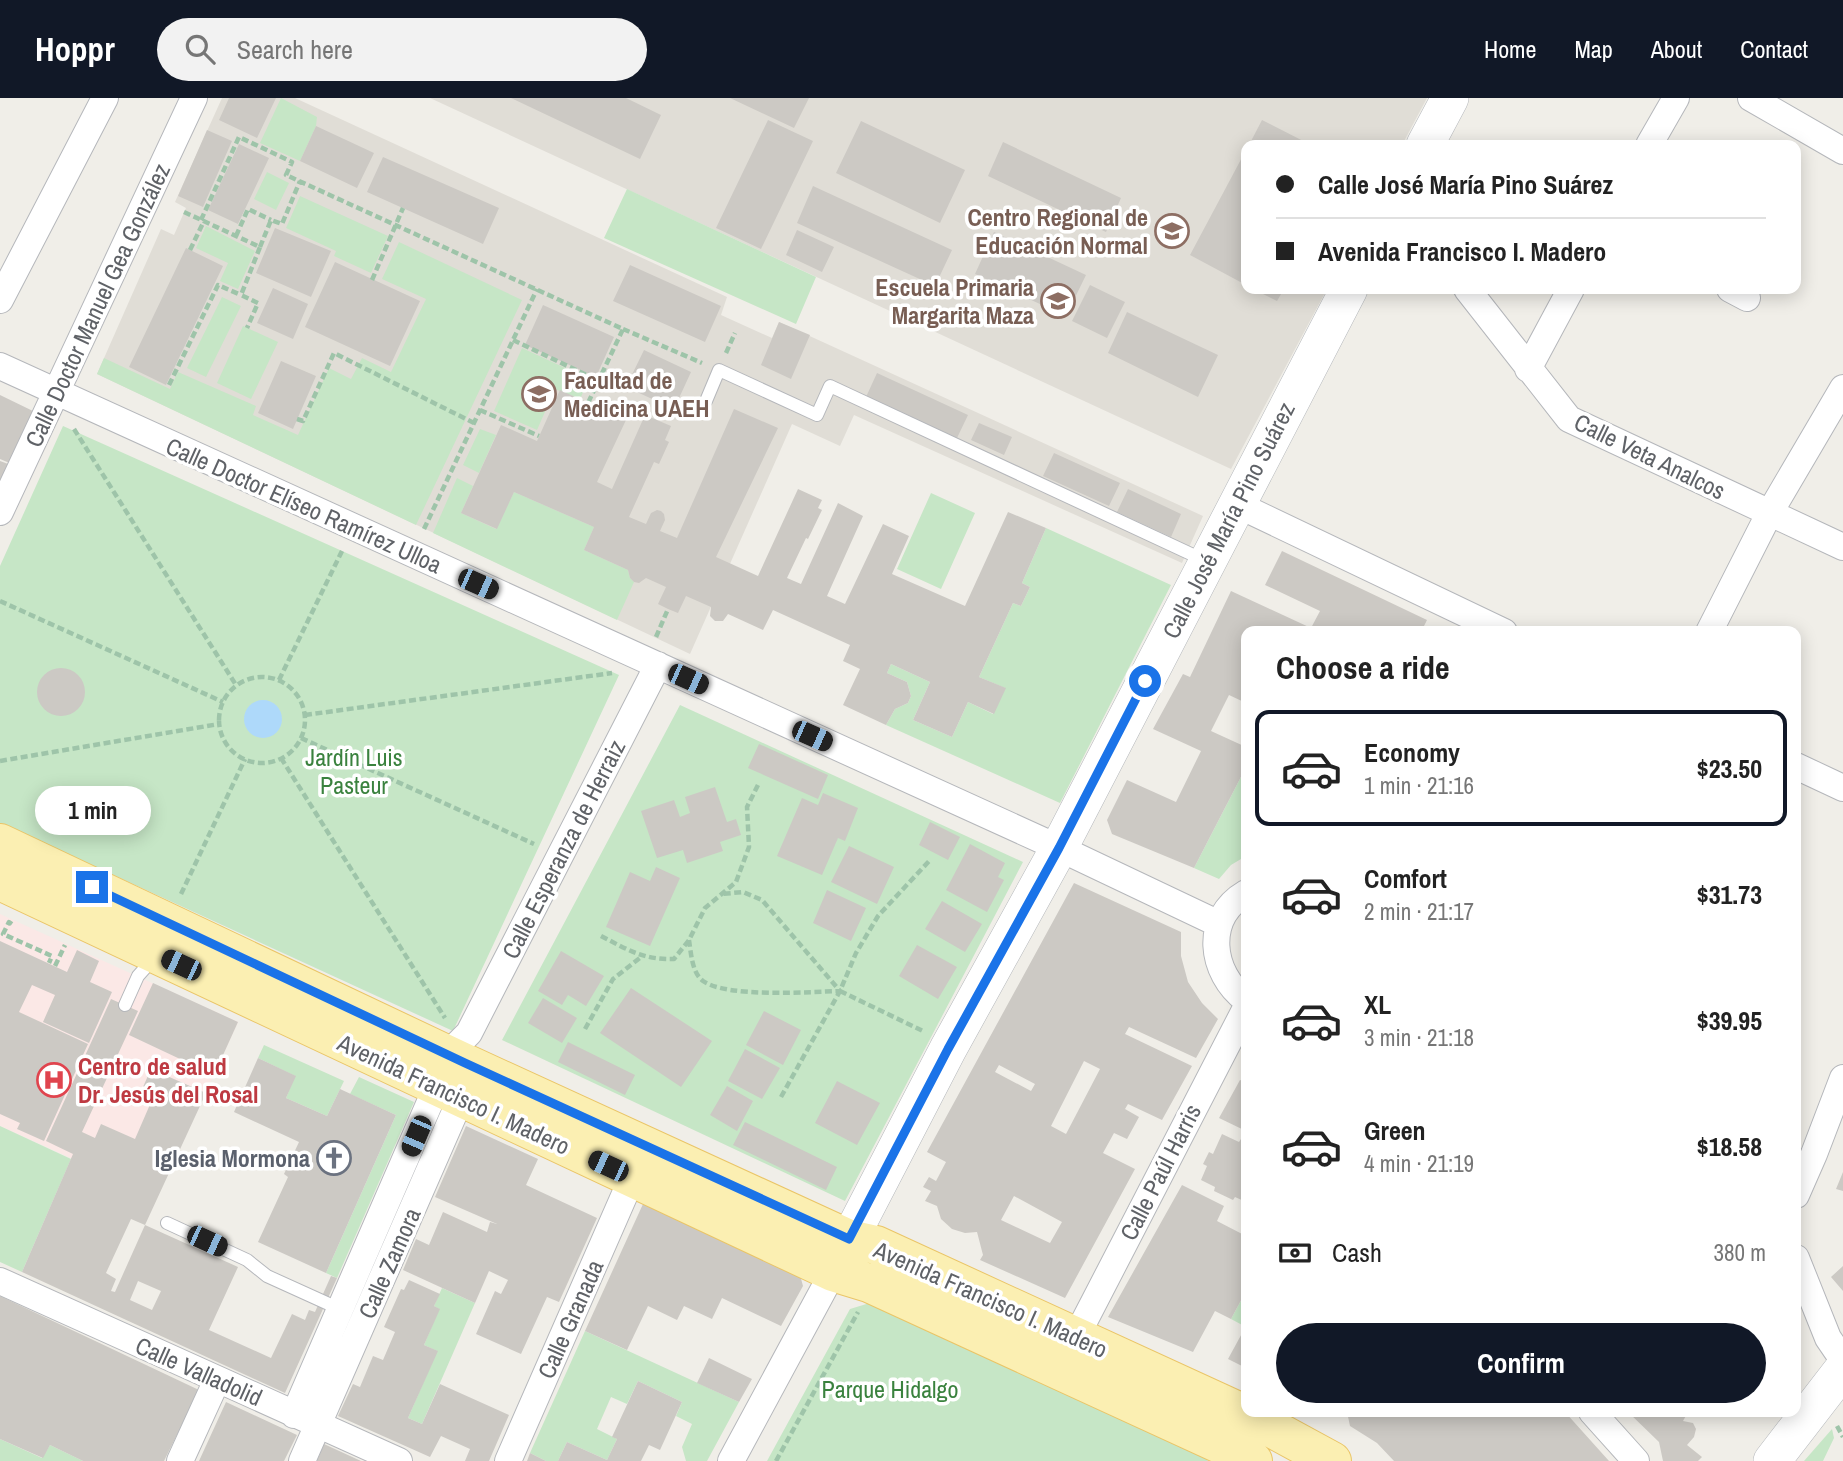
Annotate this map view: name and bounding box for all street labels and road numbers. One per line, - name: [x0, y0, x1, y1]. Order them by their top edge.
- street label: Calle Doctor Manuel Gea González: [17, 158, 177, 452]
- street label: Calle José María Pino Suárez: [1154, 396, 1302, 644]
- street label: Calle Veta Analcos: [1569, 406, 1731, 506]
- street label: Calle Doctor Elíseo Ramírez Ulloa: [161, 430, 447, 580]
- street label: Calle Esperanza de Herraiz: [494, 734, 632, 964]
- street label: Avenida Francisco I. Madero: [332, 1026, 575, 1162]
- street label: Calle Paúl Harris: [1112, 1098, 1208, 1246]
- street label: Calle Zamora: [350, 1202, 428, 1323]
- street label: Avenida Francisco I. Madero: [868, 1233, 1113, 1365]
- street label: Calle Granada: [530, 1254, 610, 1383]
- street label: Calle Valladolid: [131, 1329, 267, 1413]

